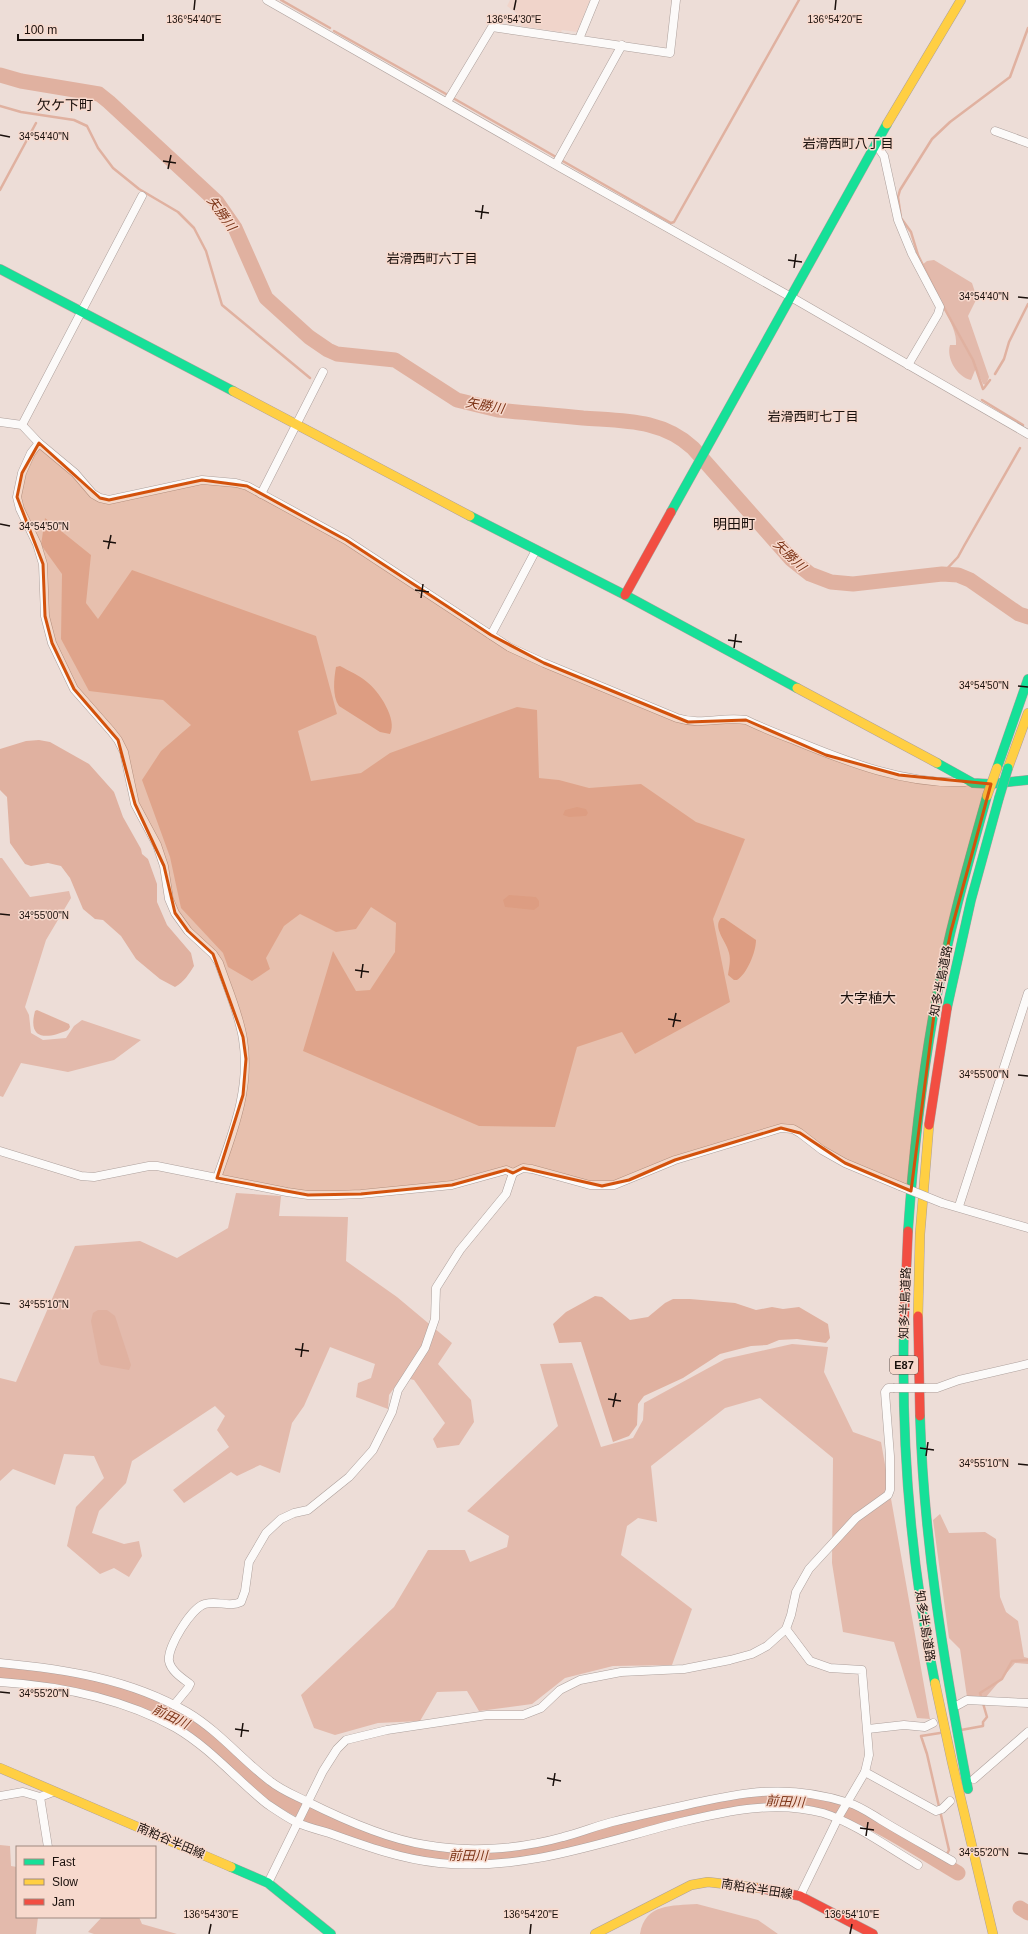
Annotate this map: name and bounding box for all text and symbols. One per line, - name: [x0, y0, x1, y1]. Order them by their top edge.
- text: 136°54'40"E: [166, 14, 222, 25]
- text: 136°54'30"E: [486, 14, 542, 25]
- text: 136°54'20"E: [807, 14, 863, 25]
- scale bar: [18, 16, 143, 42]
- text: 100 m: [24, 23, 57, 37]
- district label: 欠ケ下町: [37, 97, 93, 113]
- text: 34°54'40"N: [19, 131, 69, 142]
- district label: 岩滑西町八丁目: [802, 136, 894, 151]
- water label: 矢勝川: [204, 193, 240, 235]
- district label: 岩滑西町六丁目: [386, 251, 478, 266]
- text: 34°54'40"N: [959, 291, 1009, 302]
- water label: 矢勝川: [464, 395, 507, 417]
- district label: 岩滑西町七丁目: [767, 409, 859, 424]
- district label: 明田町: [713, 516, 755, 532]
- text: 34°54'50"N: [19, 521, 69, 532]
- water label: 矢勝川: [770, 536, 810, 576]
- text: 34°54'50"N: [959, 680, 1009, 691]
- text: 34°55'00"N: [19, 910, 69, 921]
- street label: 知多半島道路: [927, 944, 955, 1018]
- district label: 大字植大: [840, 990, 896, 1006]
- text: 34°55'00"N: [959, 1069, 1009, 1080]
- street label: 知多半島道路: [897, 1267, 913, 1339]
- text: 34°55'10"N: [19, 1299, 69, 1310]
- road number: E87: [890, 1356, 918, 1374]
- text: 34°55'10"N: [959, 1458, 1009, 1469]
- street label: 知多半島道路: [912, 1589, 938, 1663]
- text: 34°55'20"N: [19, 1688, 69, 1699]
- water label: 前田川: [150, 1701, 193, 1733]
- water label: 前田川: [765, 1793, 807, 1810]
- street label: 南粕谷半田線: [135, 1820, 207, 1862]
- legend: [16, 1846, 156, 1918]
- text: 34°55'20"N: [959, 1847, 1009, 1858]
- water label: 前田川: [448, 1848, 490, 1863]
- text: Fast: [52, 1855, 76, 1869]
- text: Slow: [52, 1875, 78, 1889]
- street label: 南粕谷半田線: [720, 1876, 794, 1902]
- text: Jam: [52, 1895, 75, 1909]
- text: 136°54'30"E: [183, 1909, 239, 1920]
- text: 136°54'20"E: [503, 1909, 559, 1920]
- text: 136°54'10"E: [824, 1909, 880, 1920]

